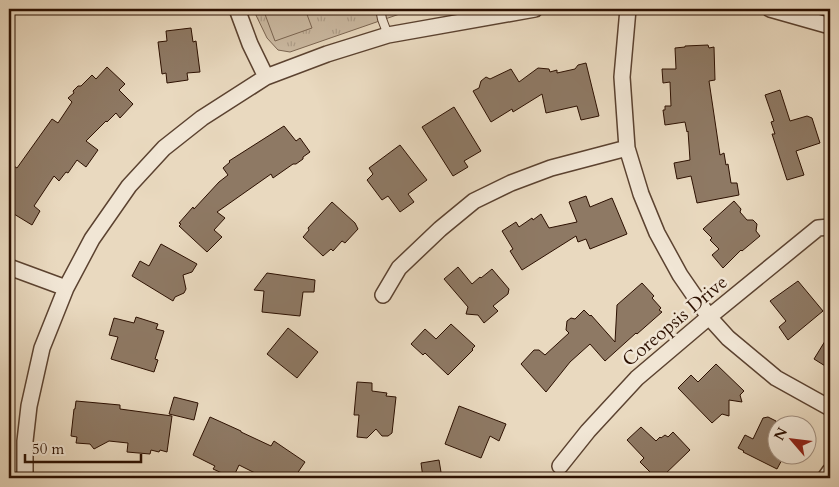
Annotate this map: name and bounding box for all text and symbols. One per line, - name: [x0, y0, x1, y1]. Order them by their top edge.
- street label: Coreopsis Drive: [617, 269, 733, 373]
- north arrow: [766, 414, 816, 464]
- text: N: [770, 424, 792, 444]
- scale bar: [25, 432, 141, 464]
- text: 50 m: [32, 439, 64, 459]

